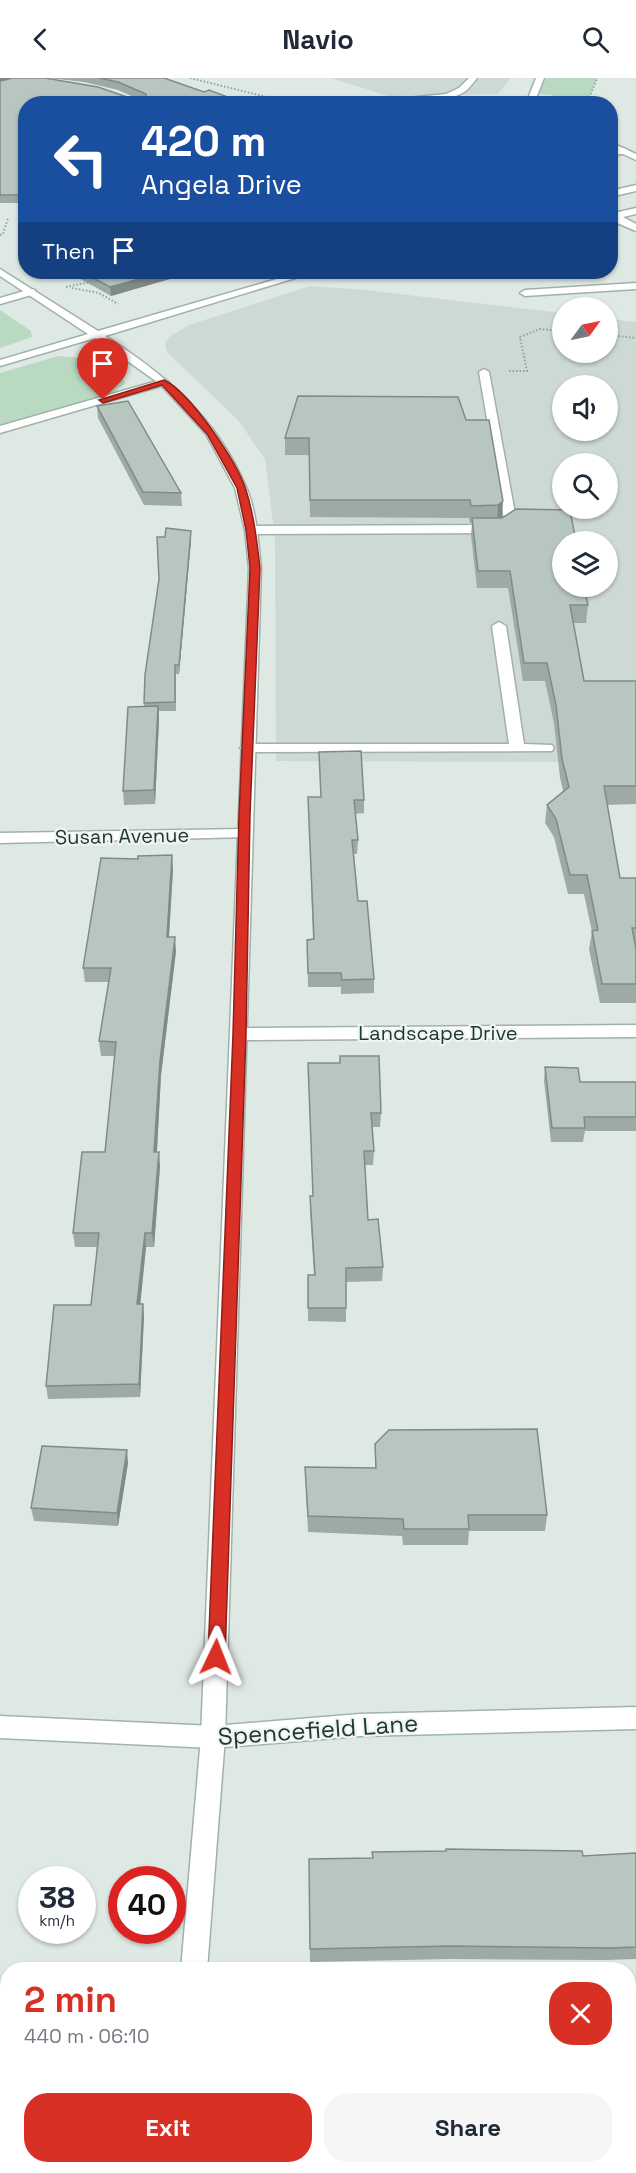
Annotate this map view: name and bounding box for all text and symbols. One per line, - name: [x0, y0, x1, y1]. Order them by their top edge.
- text: Navio: [282, 22, 354, 57]
- icon: back: [24, 23, 57, 56]
- icon: search: [579, 23, 612, 56]
- text: 420 m: [141, 115, 266, 168]
- icon: left: [42, 120, 120, 198]
- text: Angela Drive: [141, 167, 302, 202]
- icon: arrive: [107, 234, 140, 267]
- text: Then: [42, 237, 95, 265]
- north arrow: [552, 297, 618, 363]
- map controls: [552, 297, 618, 597]
- pin: [77, 338, 128, 400]
- icon: arrive: [86, 347, 119, 380]
- button: sound: [552, 375, 618, 441]
- button: search: [552, 453, 618, 519]
- button: layers: [552, 531, 618, 597]
- street label: Susan Avenue: [55, 822, 189, 850]
- street label: Landscape Drive: [358, 1020, 518, 1046]
- position arrow: [184, 1625, 248, 1689]
- street label: Spencefield Lane: [217, 1707, 419, 1752]
- speed limit sign: 40: [108, 1866, 186, 1944]
- text: 38: [39, 1878, 75, 1917]
- text: km/h: [39, 1911, 75, 1930]
- text: 2 min: [24, 1977, 117, 2023]
- button: close: [549, 1982, 612, 2045]
- text: 440 m · 06:10: [24, 2023, 149, 2049]
- button: Exit: [24, 2093, 312, 2162]
- button: Share: [324, 2093, 612, 2162]

